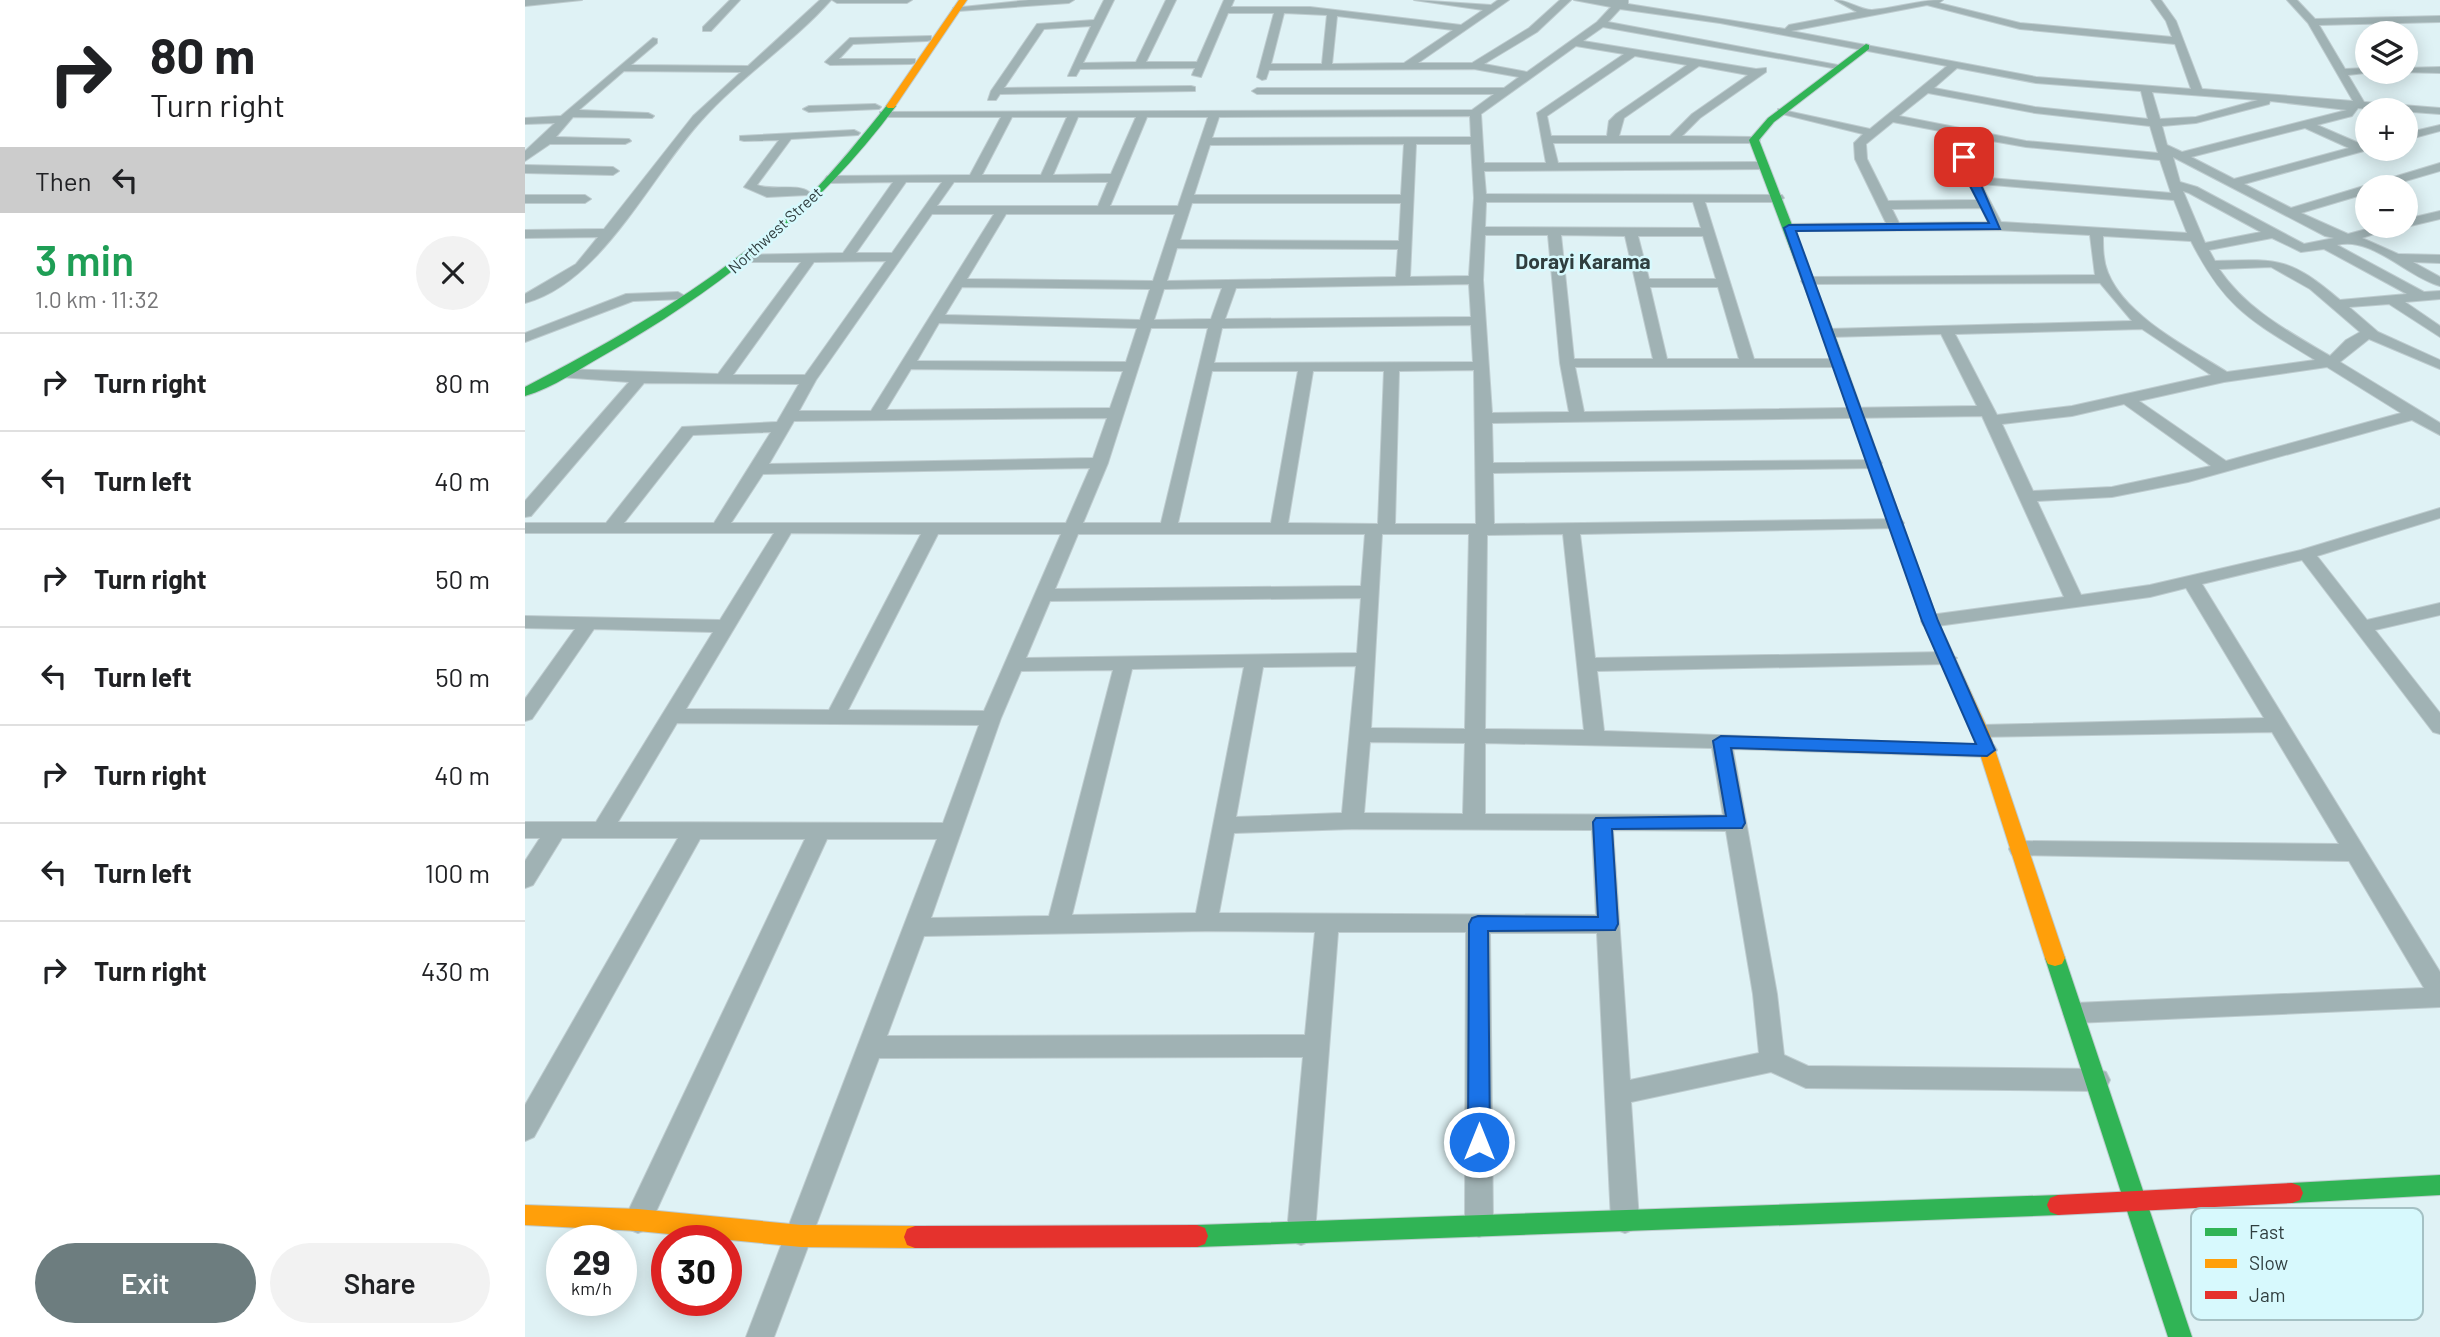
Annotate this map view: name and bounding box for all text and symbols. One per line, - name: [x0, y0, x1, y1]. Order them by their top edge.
- map controls: [2355, 21, 2418, 238]
- button: layers: [2355, 21, 2418, 84]
- text: 80 m: [150, 25, 255, 84]
- icon: right: [35, 28, 126, 119]
- text: Turn right: [150, 85, 285, 123]
- button: +: [2355, 98, 2418, 161]
- pin: [1934, 127, 1994, 187]
- icon: arrive: [1945, 138, 1983, 176]
- icon: left: [106, 161, 144, 199]
- text: Then: [35, 165, 92, 196]
- button: −: [2355, 175, 2418, 238]
- street label: Northwest Street: [724, 182, 826, 277]
- text: 3 min: [35, 234, 134, 284]
- button: close: [416, 236, 490, 310]
- district label: Dorayi Karama: [1515, 248, 1651, 273]
- text: 1.0 km · 11:32: [35, 285, 159, 313]
- icon: right: [35, 363, 73, 401]
- text: Turn right: [94, 367, 207, 398]
- text: 80 m: [435, 367, 490, 398]
- icon: left: [35, 461, 73, 499]
- text: Turn left: [94, 465, 192, 496]
- text: 40 m: [434, 465, 490, 496]
- icon: right: [35, 559, 73, 597]
- text: Turn right: [94, 563, 207, 594]
- text: 50 m: [435, 563, 490, 594]
- icon: left: [35, 657, 73, 695]
- text: Turn left: [94, 661, 192, 692]
- text: 50 m: [435, 661, 490, 692]
- icon: right: [35, 755, 73, 793]
- text: Turn right: [94, 759, 207, 790]
- text: 40 m: [434, 759, 490, 790]
- icon: left: [35, 853, 73, 891]
- text: Turn left: [94, 857, 192, 888]
- text: 100 m: [425, 857, 490, 888]
- icon: right: [35, 951, 73, 989]
- text: Turn right: [94, 955, 207, 986]
- text: 430 m: [421, 955, 490, 986]
- position arrow: [1442, 1105, 1516, 1179]
- legend: [2191, 1208, 2423, 1320]
- text: Fast: [2249, 1220, 2285, 1243]
- speed limit sign: 30: [651, 1225, 742, 1316]
- text: 29: [572, 1240, 611, 1282]
- button: Exit: [35, 1243, 256, 1323]
- button: Share: [270, 1243, 490, 1323]
- text: Slow: [2249, 1251, 2288, 1274]
- text: km/h: [571, 1277, 612, 1299]
- text: Jam: [2249, 1283, 2285, 1306]

